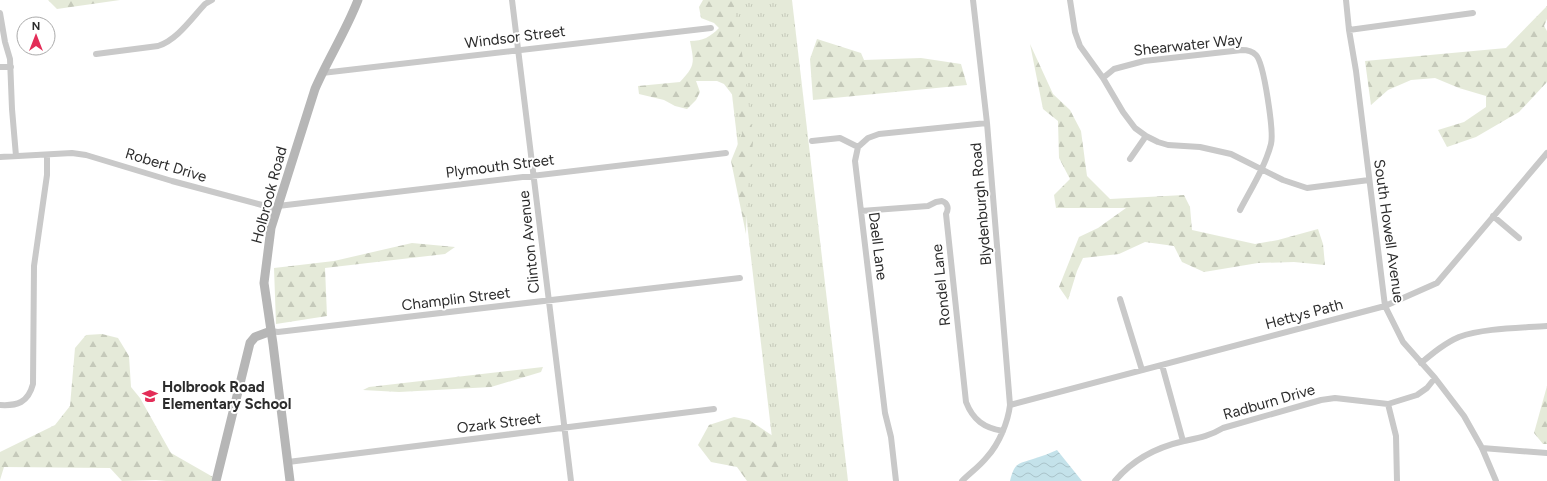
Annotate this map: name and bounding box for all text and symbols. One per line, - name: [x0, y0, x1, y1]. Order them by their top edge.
- north arrow: [16, 16, 56, 56]
- text: N: [32, 20, 40, 33]
- street label: Windsor Street: [464, 22, 567, 52]
- street label: Shearwater Way: [1133, 30, 1244, 60]
- street label: Blydenburgh Road: [967, 142, 995, 266]
- street label: Robert Drive: [123, 144, 209, 186]
- street label: Holbrook Road: [247, 144, 291, 246]
- street label: Plymouth Street: [445, 150, 556, 182]
- street label: South Howell Avenue: [1370, 158, 1408, 304]
- street label: Clinton Avenue: [515, 190, 543, 294]
- street label: Daell Lane: [865, 211, 891, 281]
- street label: Rondel Lane: [928, 243, 954, 327]
- street label: Champlin Street: [401, 283, 512, 315]
- street label: Hettys Path: [1263, 295, 1345, 333]
- place label: Holbrook Road Elementary School: [162, 378, 292, 413]
- street label: Radburn Drive: [1221, 380, 1317, 424]
- school or university icon: Holbrook Road Elementary School: [141, 387, 159, 405]
- street label: Ozark Street: [456, 409, 542, 437]

